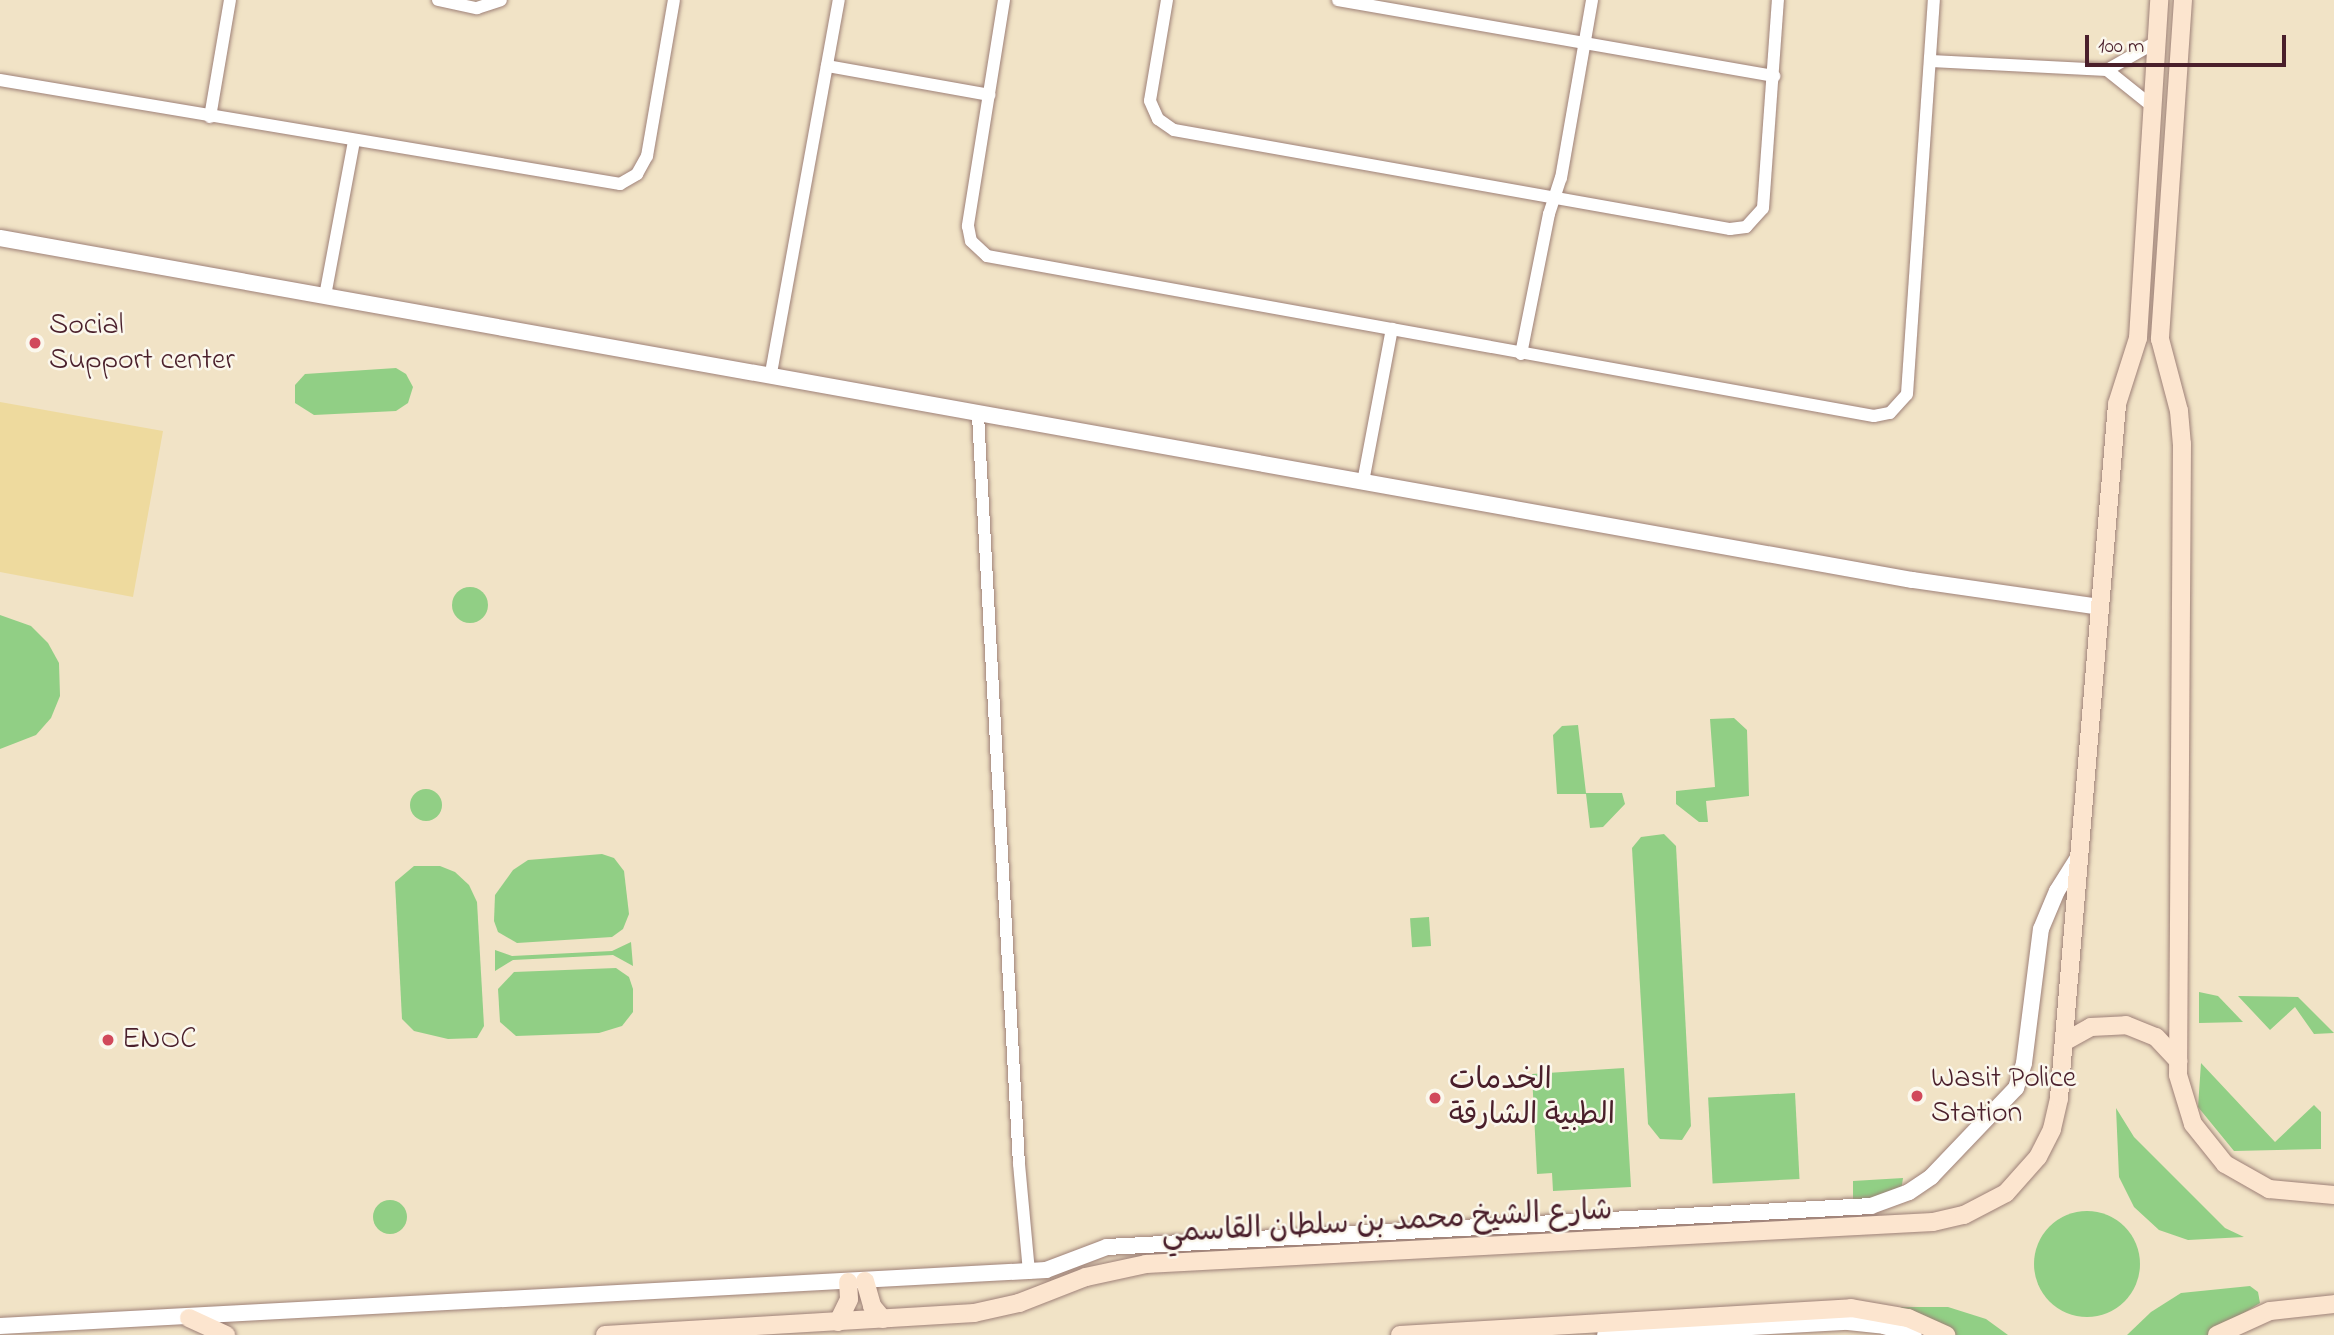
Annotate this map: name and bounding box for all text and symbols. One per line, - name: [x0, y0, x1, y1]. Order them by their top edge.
- scale bar: [2089, 21, 2290, 65]
- text: 100 m: [2098, 32, 2144, 62]
- place label: Social Support center: [49, 308, 235, 378]
- marker: Social Support center: [27, 335, 43, 351]
- place label: ENOC: [122, 1022, 197, 1058]
- marker: ENOC: [100, 1032, 116, 1048]
- place label: Wasit Police Station: [1931, 1061, 2076, 1132]
- place label: الخدمات الطبية الشارقة: [1449, 1063, 1615, 1134]
- marker: Wasit Police Station: [1909, 1088, 1925, 1104]
- marker: الخدمات الطبية الشارقة: [1427, 1090, 1443, 1106]
- street label: شارع الشيخ محمد بن سلطان القاسمي: [1161, 1193, 1613, 1253]

